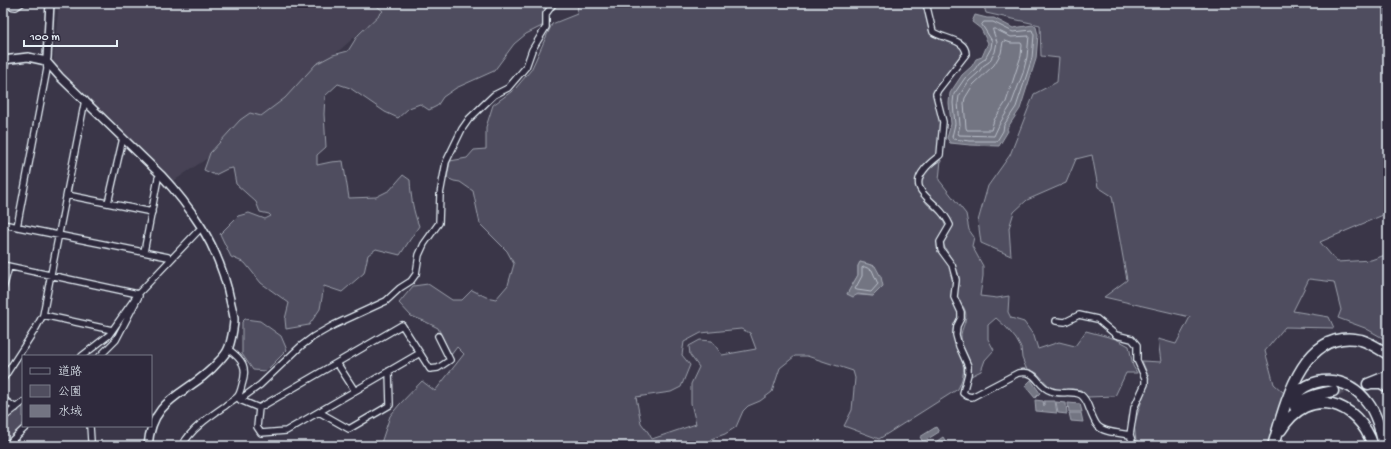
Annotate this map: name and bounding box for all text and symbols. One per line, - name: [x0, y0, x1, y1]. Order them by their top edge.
- scale bar: [24, 22, 117, 48]
- text: 100 m: [29, 31, 60, 45]
- legend: [22, 355, 152, 427]
- text: 道路: [58, 365, 82, 380]
- text: 公園: [58, 385, 82, 400]
- text: 水域: [58, 405, 82, 420]

